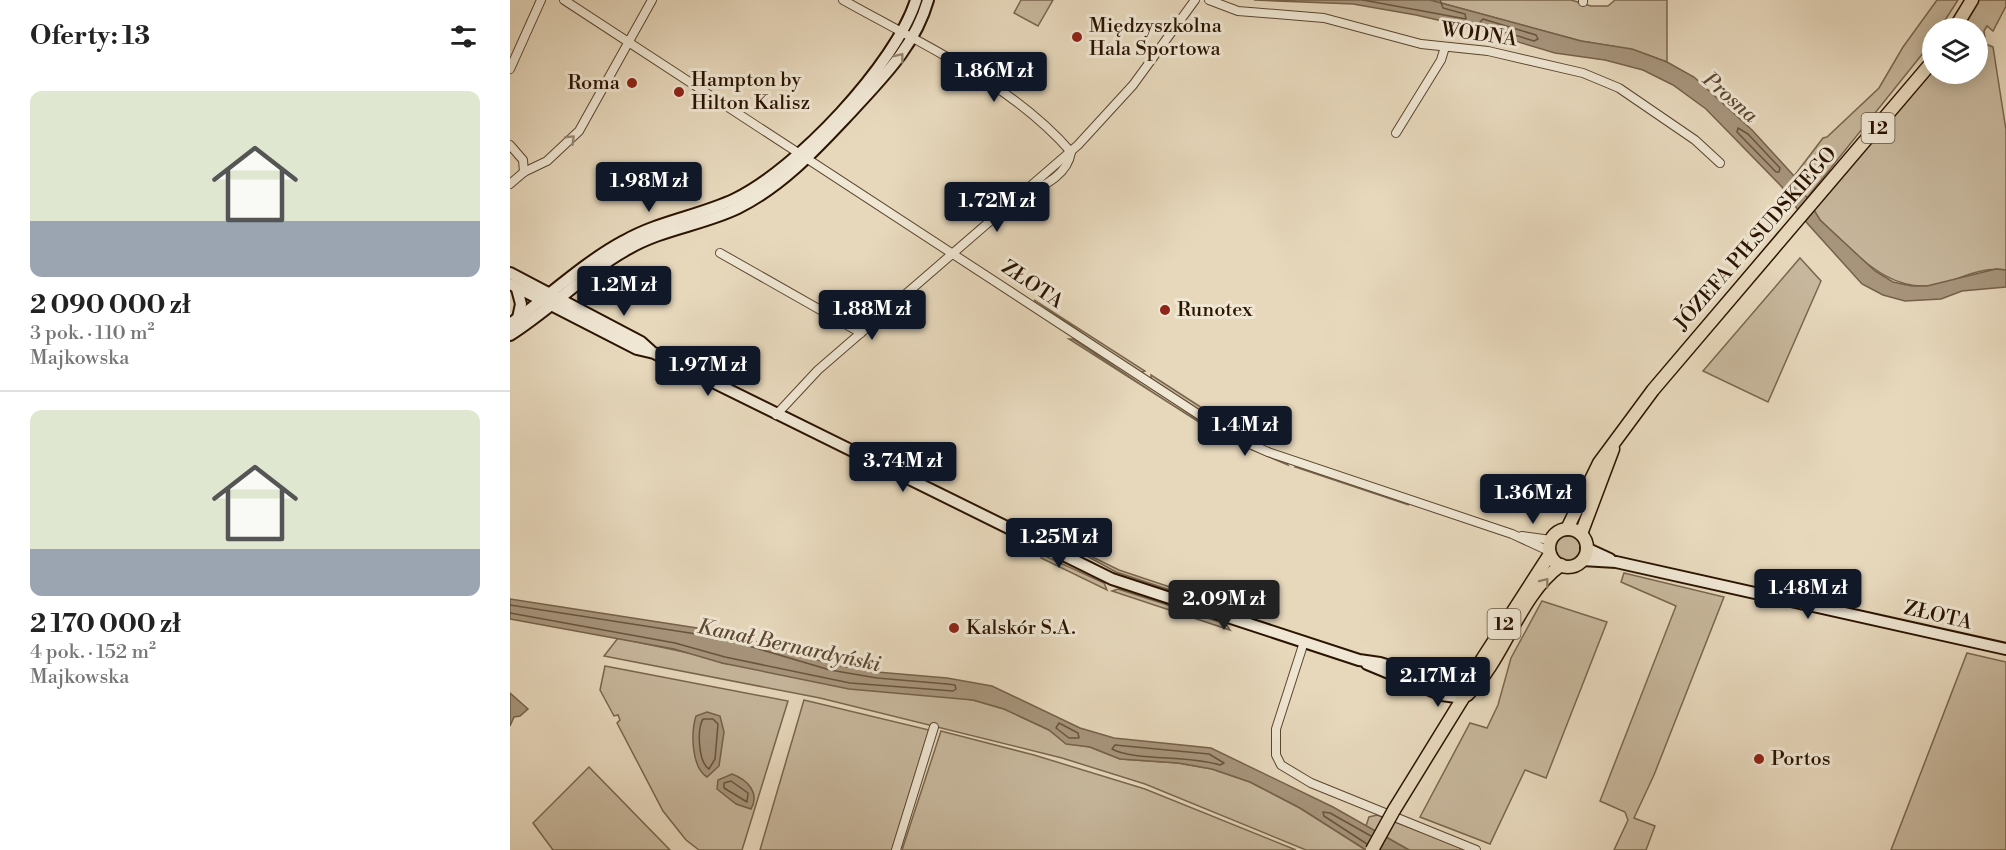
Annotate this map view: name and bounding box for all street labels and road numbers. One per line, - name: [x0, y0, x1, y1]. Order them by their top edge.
- street label: WODNA: [1438, 17, 1520, 53]
- road number: 12: [1862, 113, 1894, 143]
- street label: JÓZEFA PIŁSUDSKIEGO: [1668, 142, 1842, 337]
- street label: ZŁOTA: [996, 255, 1069, 315]
- street label: ZŁOTA: [1901, 596, 1976, 636]
- road number: 12: [1488, 609, 1520, 639]

